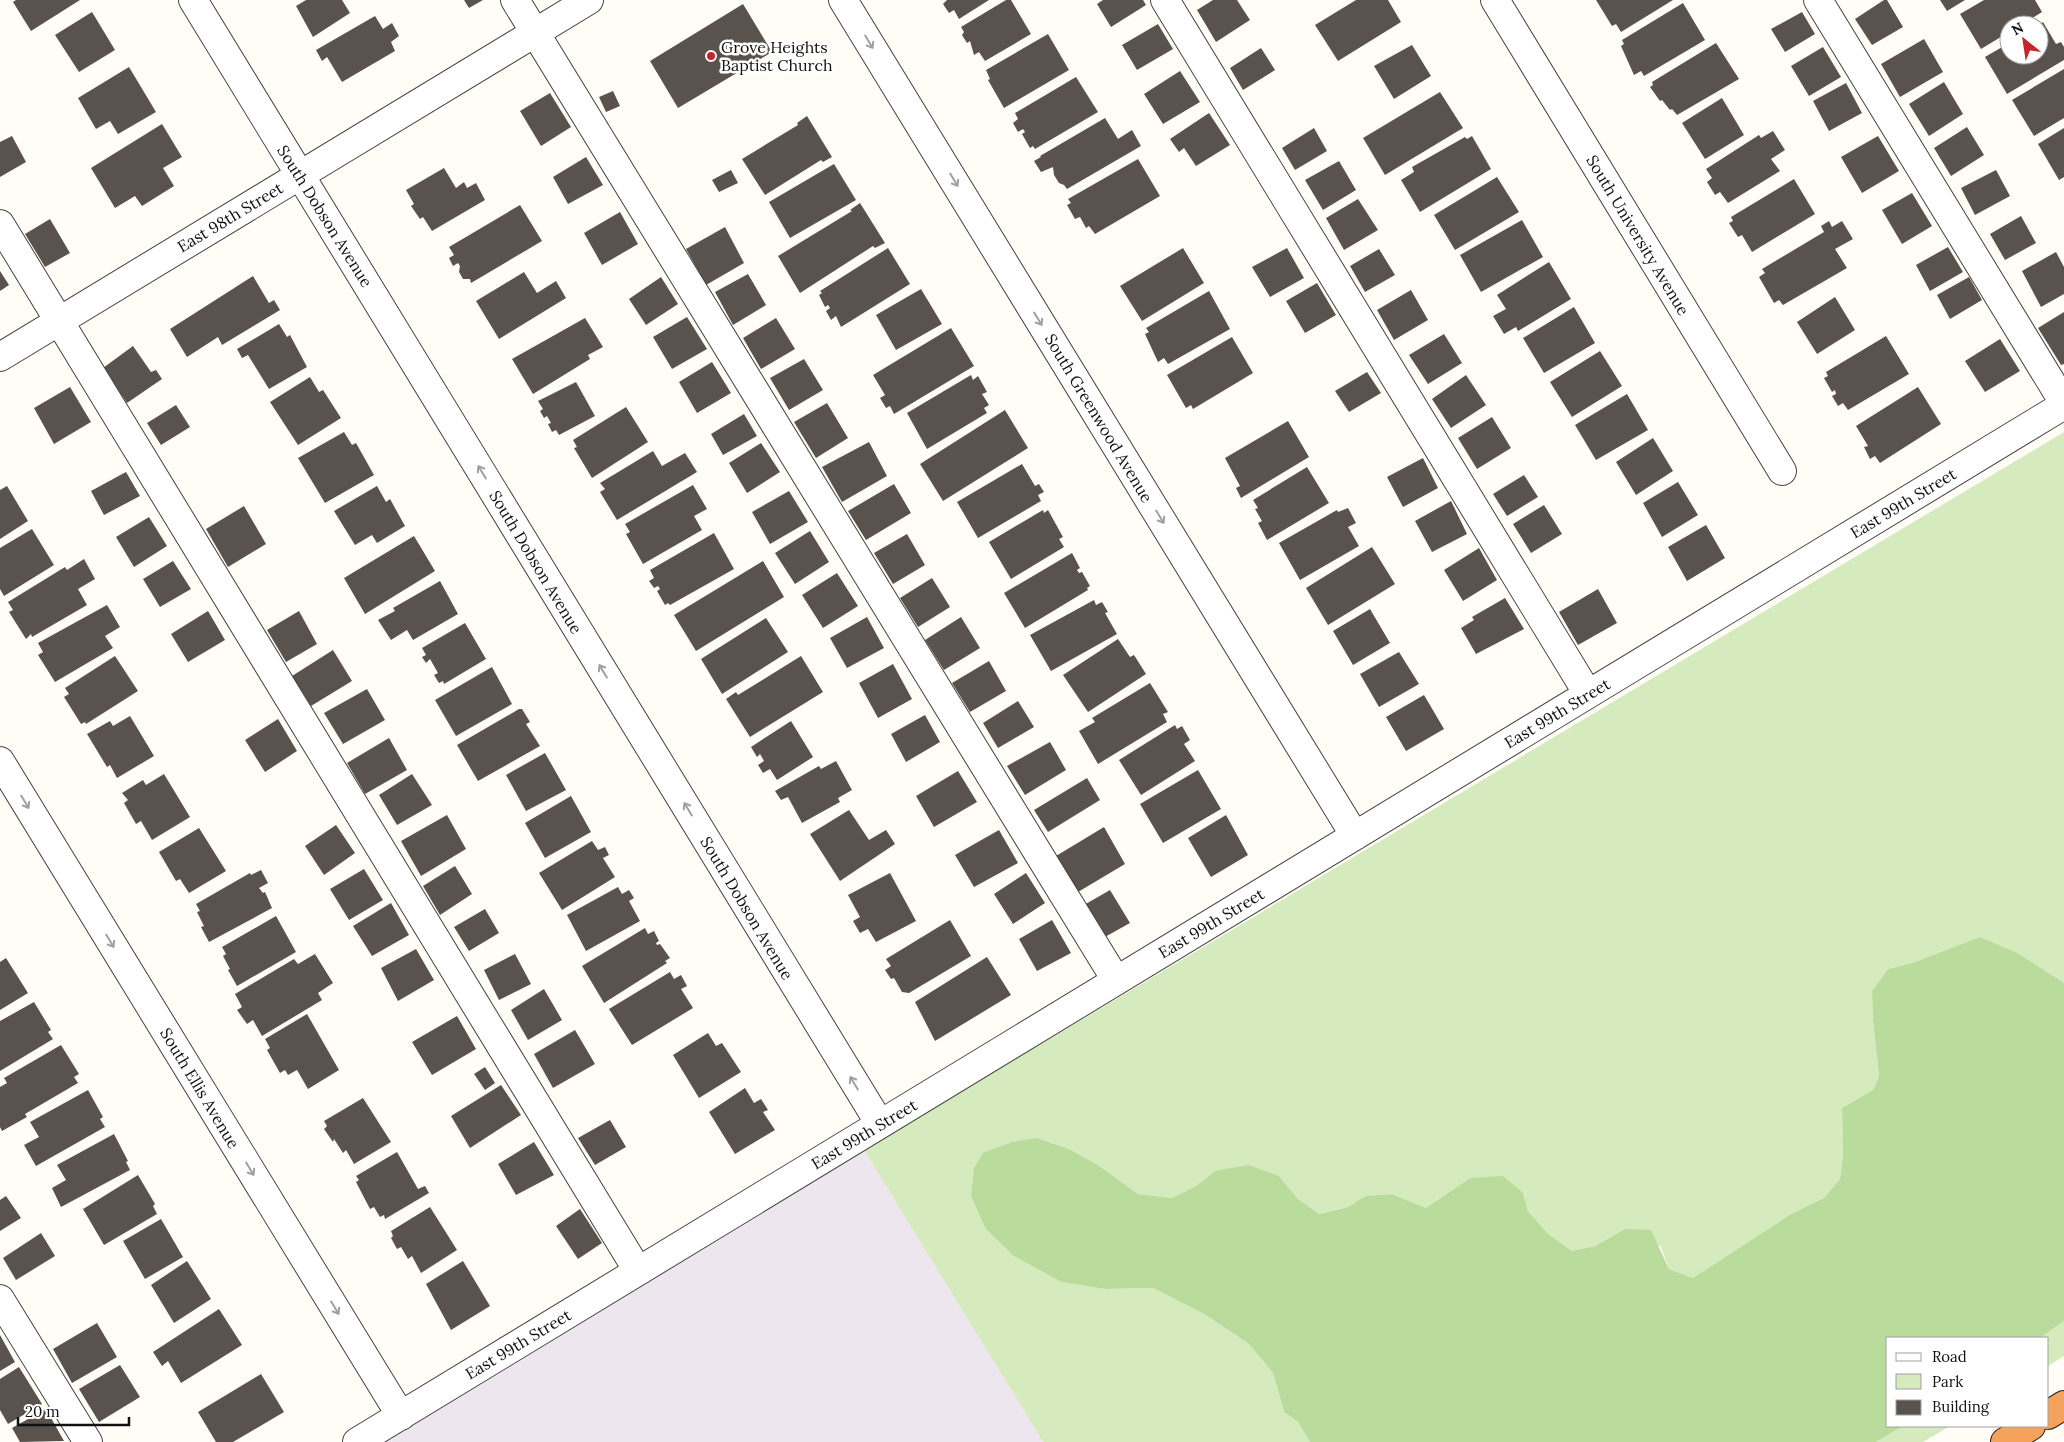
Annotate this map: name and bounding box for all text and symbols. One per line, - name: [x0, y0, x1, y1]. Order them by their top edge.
- north arrow: [1999, 15, 2049, 65]
- text: N: [2008, 18, 2027, 39]
- one-way arrow: [864, 34, 874, 48]
- place label: Grove Heights Baptist Church: [721, 37, 833, 75]
- marker: Grove Heights Baptist Church: [705, 50, 717, 62]
- street label: South Dobson Avenue: [273, 141, 377, 291]
- street label: South University Avenue: [1582, 151, 1694, 319]
- one-way arrow: [949, 173, 959, 187]
- street label: East 98th Street: [174, 177, 287, 256]
- one-way arrow: [1034, 311, 1044, 325]
- street label: South Greenwood Avenue: [1041, 330, 1157, 506]
- street label: East 99th Street: [1846, 463, 1960, 542]
- one-way arrow: [476, 466, 486, 480]
- street label: South Dobson Avenue: [485, 487, 587, 638]
- one-way arrow: [1155, 509, 1165, 523]
- one-way arrow: [597, 664, 607, 678]
- street label: East 99th Street: [1500, 673, 1614, 752]
- one-way arrow: [21, 795, 31, 809]
- one-way arrow: [682, 803, 692, 817]
- street label: South Dobson Avenue: [696, 833, 798, 984]
- street label: East 99th Street: [1154, 883, 1268, 962]
- one-way arrow: [106, 933, 116, 947]
- street label: South Ellis Avenue: [156, 1024, 244, 1152]
- one-way arrow: [849, 1076, 859, 1090]
- street label: East 99th Street: [807, 1094, 921, 1173]
- one-way arrow: [245, 1161, 255, 1175]
- one-way arrow: [330, 1300, 340, 1314]
- street label: East 99th Street: [461, 1304, 575, 1383]
- legend: [1886, 1337, 2049, 1427]
- text: Road: [1932, 1347, 1967, 1366]
- text: Park: [1932, 1372, 1963, 1391]
- scale bar: [18, 1394, 129, 1426]
- text: Building: [1932, 1397, 1990, 1416]
- text: 20 m: [25, 1402, 60, 1421]

